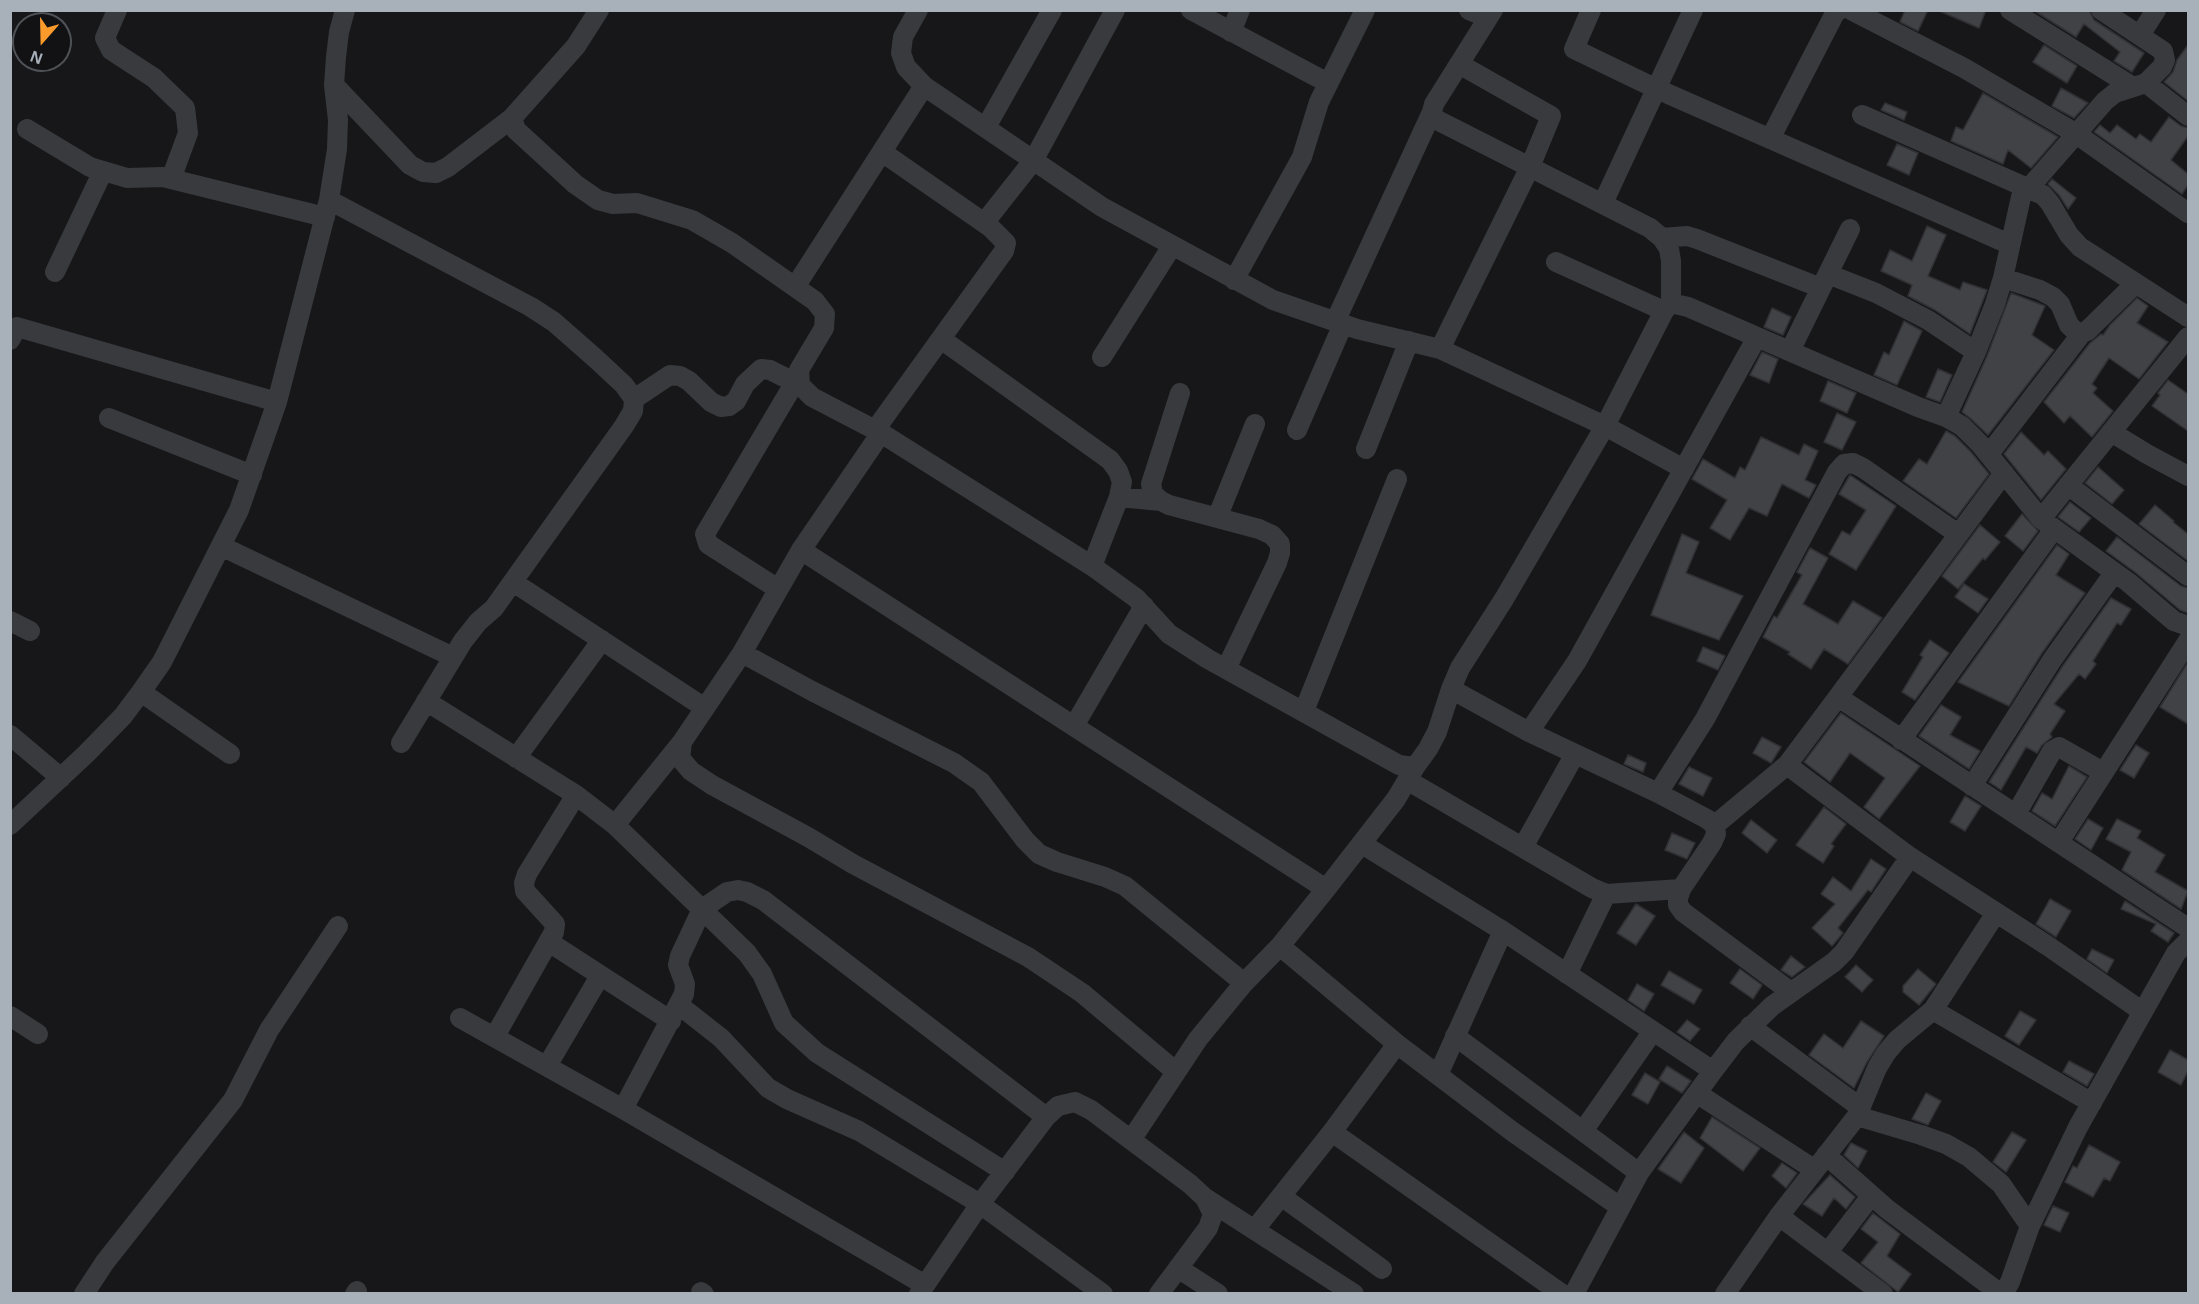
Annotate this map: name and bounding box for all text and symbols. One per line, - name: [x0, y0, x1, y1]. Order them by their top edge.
- north arrow: [12, 12, 72, 72]
- text: N: [28, 48, 45, 67]

